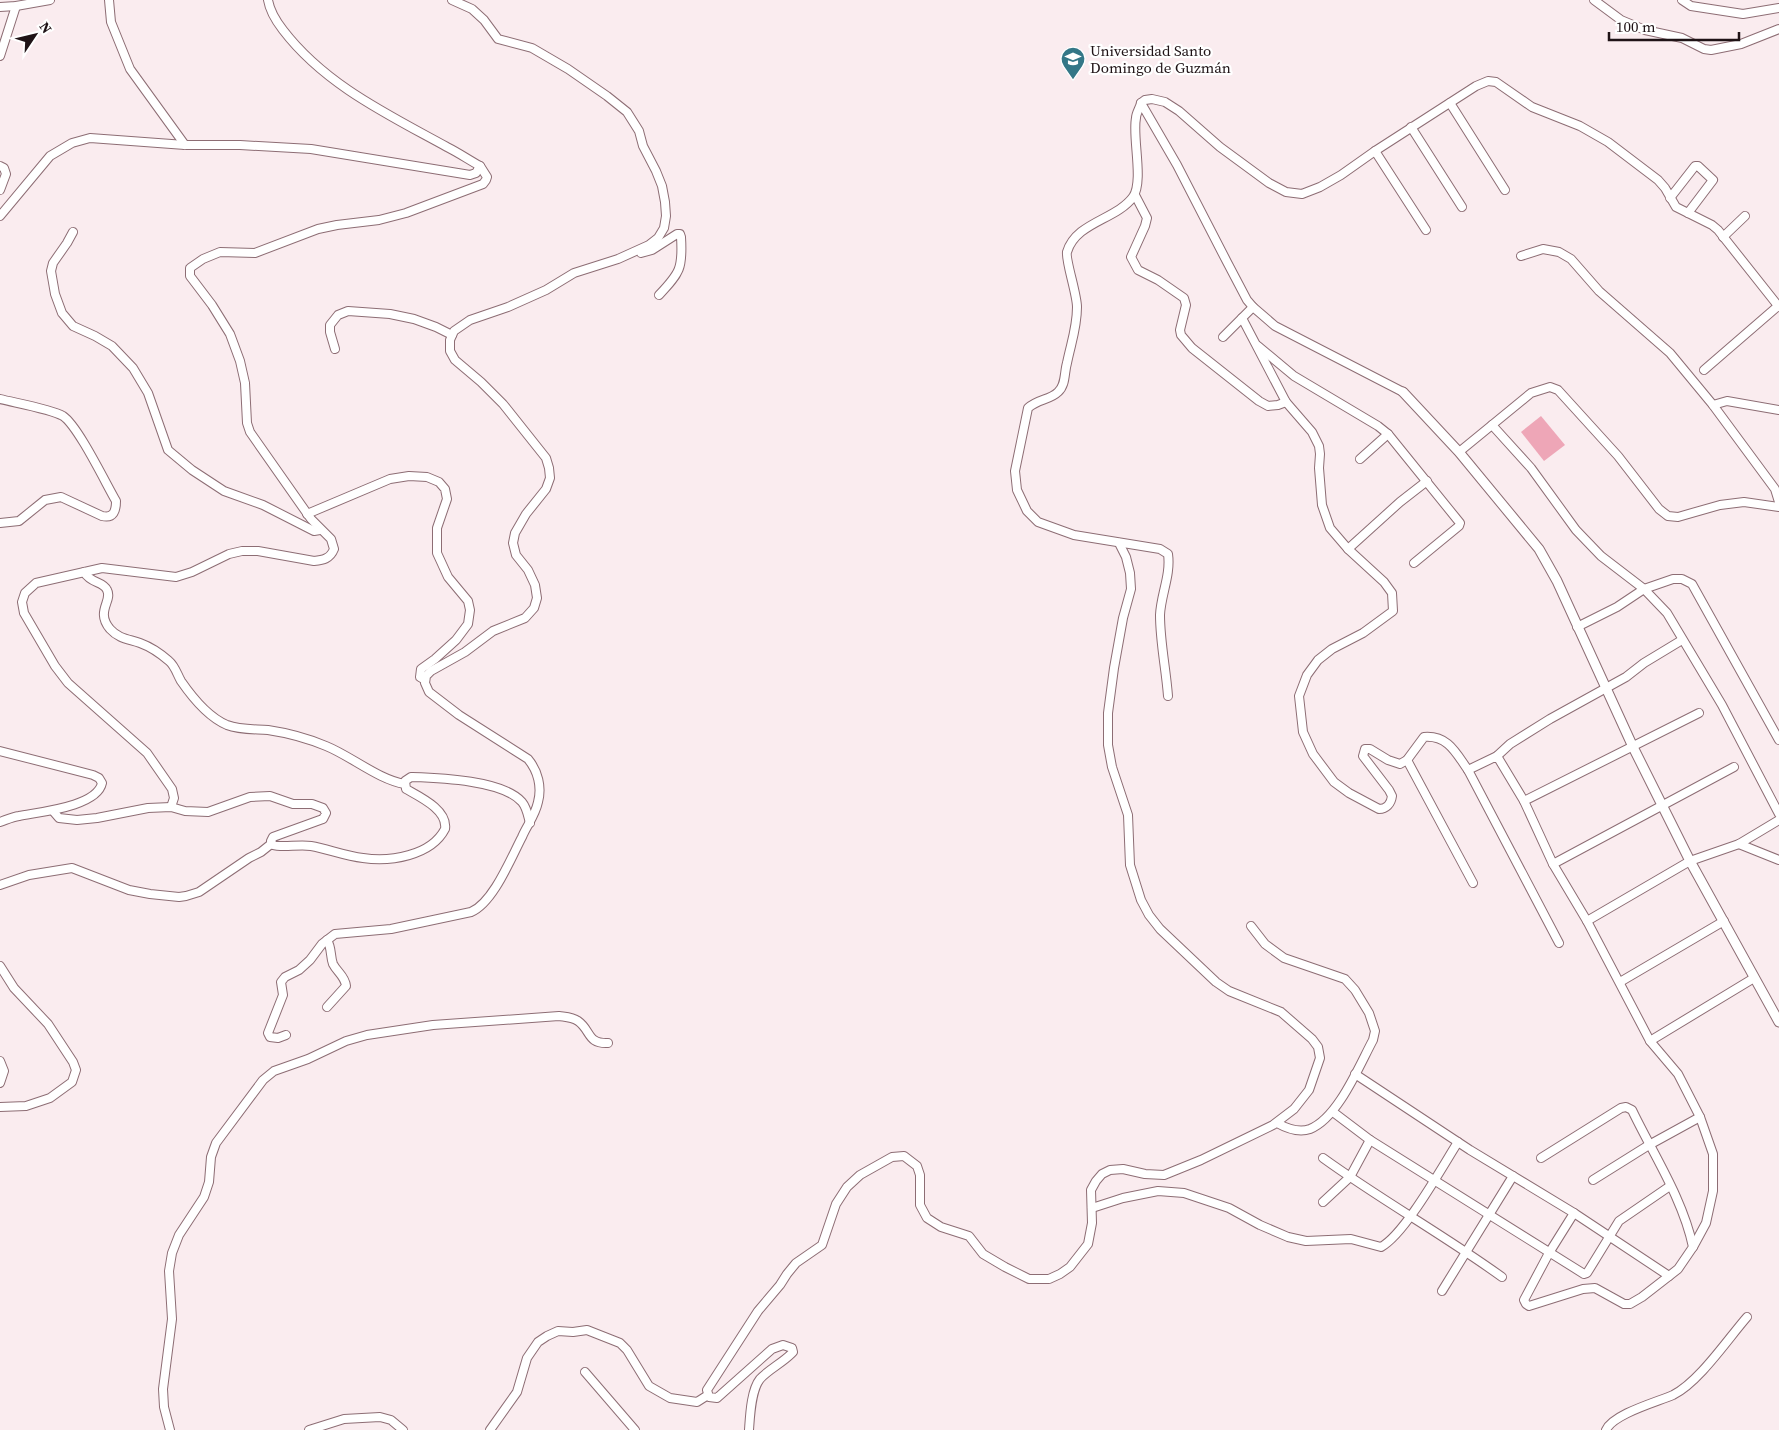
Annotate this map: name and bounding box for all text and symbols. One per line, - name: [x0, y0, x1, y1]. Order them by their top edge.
- north arrow: [10, 10, 60, 60]
- scale bar: [1609, 10, 1739, 42]
- text: 100 m: [1616, 16, 1656, 37]
- text: N: [35, 18, 57, 37]
- place label: Universidad Santo Domingo de Guzmán: [1090, 40, 1231, 78]
- school or university icon: Universidad Santo Domingo de Guzmán: [1060, 46, 1086, 80]

